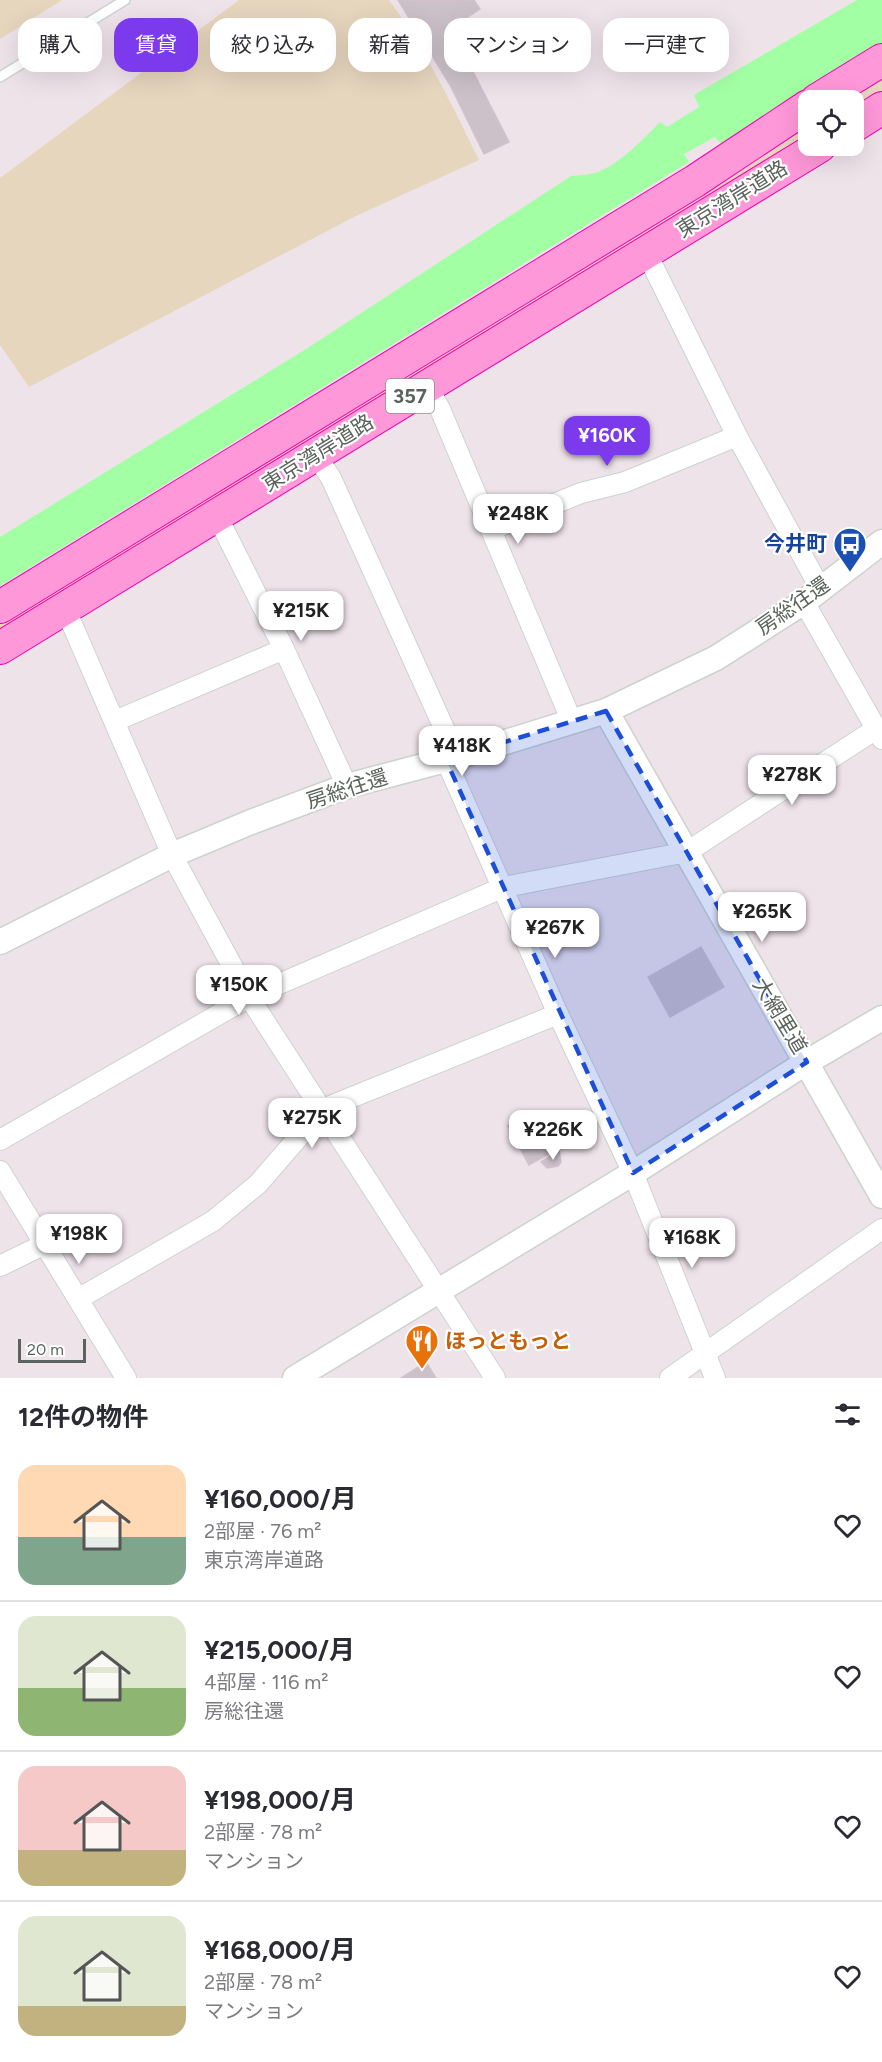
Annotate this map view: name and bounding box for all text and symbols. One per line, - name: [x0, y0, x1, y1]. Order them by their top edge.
- chip: 購入: [18, 18, 102, 72]
- chip: 賃貸: [114, 18, 198, 72]
- chip: 絞り込み: [210, 18, 336, 72]
- chip: 新着: [348, 18, 432, 72]
- chip: マンション: [444, 18, 591, 72]
- chip: 一戸建て: [603, 18, 729, 72]
- map controls: [798, 90, 864, 156]
- button: locate: [798, 90, 864, 156]
- street label: 東京湾岸道路: [672, 155, 792, 243]
- road number: 357: [386, 379, 434, 413]
- street label: 東京湾岸道路: [258, 409, 378, 497]
- pin: ¥160K: [565, 416, 649, 467]
- text: ¥160K: [578, 423, 636, 447]
- pin: ¥248K: [476, 494, 560, 545]
- text: ¥248K: [487, 501, 549, 525]
- bus stop icon: 今井町: [832, 526, 868, 573]
- place label: 今井町: [764, 531, 827, 556]
- street label: 房総往還: [751, 571, 834, 640]
- pin: ¥215K: [259, 591, 343, 642]
- text: ¥215K: [273, 598, 329, 622]
- pin: ¥418K: [420, 726, 504, 777]
- text: ¥418K: [433, 733, 491, 757]
- pin: ¥278K: [750, 755, 834, 806]
- text: ¥278K: [762, 762, 822, 786]
- street label: 房総往還: [303, 764, 391, 813]
- pin: ¥265K: [720, 892, 804, 943]
- text: ¥265K: [732, 899, 792, 923]
- pin: ¥267K: [513, 908, 597, 959]
- text: ¥267K: [525, 915, 585, 939]
- pin: ¥150K: [197, 965, 281, 1016]
- text: ¥150K: [210, 972, 268, 996]
- street label: 大網里道: [748, 973, 813, 1058]
- pin: ¥275K: [270, 1098, 354, 1149]
- text: ¥275K: [282, 1105, 342, 1129]
- pin: ¥226K: [511, 1110, 595, 1161]
- text: ¥226K: [523, 1117, 583, 1141]
- pin: ¥198K: [37, 1214, 121, 1265]
- pin: ¥168K: [650, 1218, 734, 1269]
- text: ¥198K: [50, 1221, 108, 1245]
- text: ¥168K: [663, 1225, 721, 1249]
- restaurant icon: ほっともっと: [404, 1323, 440, 1370]
- place label: ほっともっと: [445, 1328, 571, 1353]
- scale bar: [18, 1336, 86, 1364]
- text: 20 m: [27, 1340, 64, 1359]
- icon: filters: [831, 1398, 864, 1431]
- text: 12件の物件: [18, 1401, 148, 1433]
- text: ¥160,000/月: [204, 1483, 357, 1515]
- icon: home: [66, 1489, 138, 1561]
- icon: heart: [831, 1509, 864, 1542]
- text: 2部屋 · 76 m²: [204, 1519, 321, 1543]
- text: 東京湾岸道路: [204, 1548, 324, 1572]
- text: ¥215,000/月: [204, 1634, 355, 1666]
- icon: home: [66, 1640, 138, 1712]
- icon: heart: [831, 1660, 864, 1693]
- text: 4部屋 · 116 m²: [204, 1670, 328, 1694]
- text: 房総往還: [204, 1699, 284, 1723]
- text: ¥198,000/月: [204, 1784, 356, 1816]
- icon: home: [66, 1790, 138, 1862]
- icon: heart: [831, 1810, 864, 1843]
- text: 2部屋 · 78 m²: [204, 1820, 322, 1844]
- text: マンション: [204, 1849, 304, 1873]
- text: ¥168,000/月: [204, 1934, 356, 1966]
- icon: home: [66, 1940, 138, 2012]
- icon: heart: [831, 1960, 864, 1993]
- text: 2部屋 · 78 m²: [204, 1970, 322, 1994]
- text: マンション: [204, 1999, 304, 2023]

